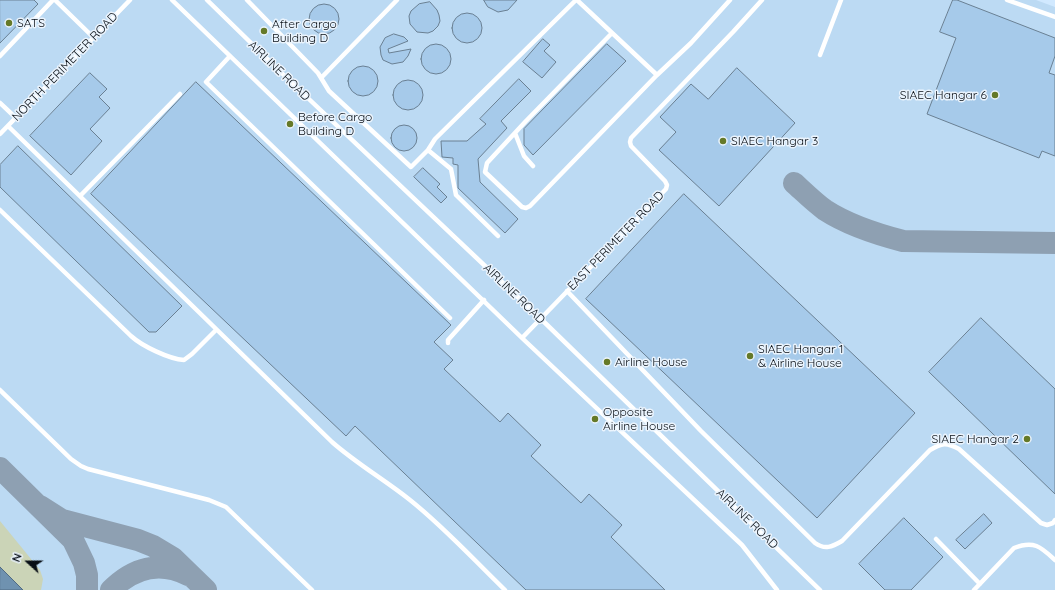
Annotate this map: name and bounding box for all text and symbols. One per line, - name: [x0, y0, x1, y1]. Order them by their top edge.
- street label: NORTH PERIMETER ROAD: [9, 10, 121, 124]
- place label: SATS: [17, 16, 45, 30]
- place label: After Cargo Building D: [272, 17, 337, 45]
- marker: SATS: [4, 18, 14, 28]
- marker: After Cargo Building D: [259, 26, 269, 36]
- street label: AIRLINE ROAD: [245, 38, 313, 104]
- place label: SIAEC Hangar 6: [900, 88, 987, 102]
- marker: SIAEC Hangar 6: [990, 90, 1000, 100]
- place label: Before Cargo Building D: [298, 110, 372, 138]
- marker: Before Cargo Building D: [285, 119, 295, 129]
- place label: SIAEC Hangar 3: [731, 134, 818, 148]
- marker: SIAEC Hangar 3: [718, 136, 728, 146]
- street label: EAST PERIMETER ROAD: [565, 188, 667, 294]
- street label: AIRLINE ROAD: [480, 261, 548, 327]
- place label: SIAEC Hangar 1 & Airline House: [758, 342, 843, 370]
- marker: SIAEC Hangar 1 & Airline House: [745, 351, 755, 361]
- place label: Airline House: [615, 355, 687, 369]
- marker: Airline House: [602, 357, 612, 367]
- place label: Opposite Airline House: [603, 405, 675, 433]
- marker: Opposite Airline House: [590, 414, 600, 424]
- place label: SIAEC Hangar 2: [931, 432, 1019, 446]
- marker: SIAEC Hangar 2: [1022, 434, 1032, 444]
- street label: AIRLINE ROAD: [713, 486, 781, 552]
- north arrow: [8, 542, 48, 582]
- text: N: [9, 551, 25, 564]

